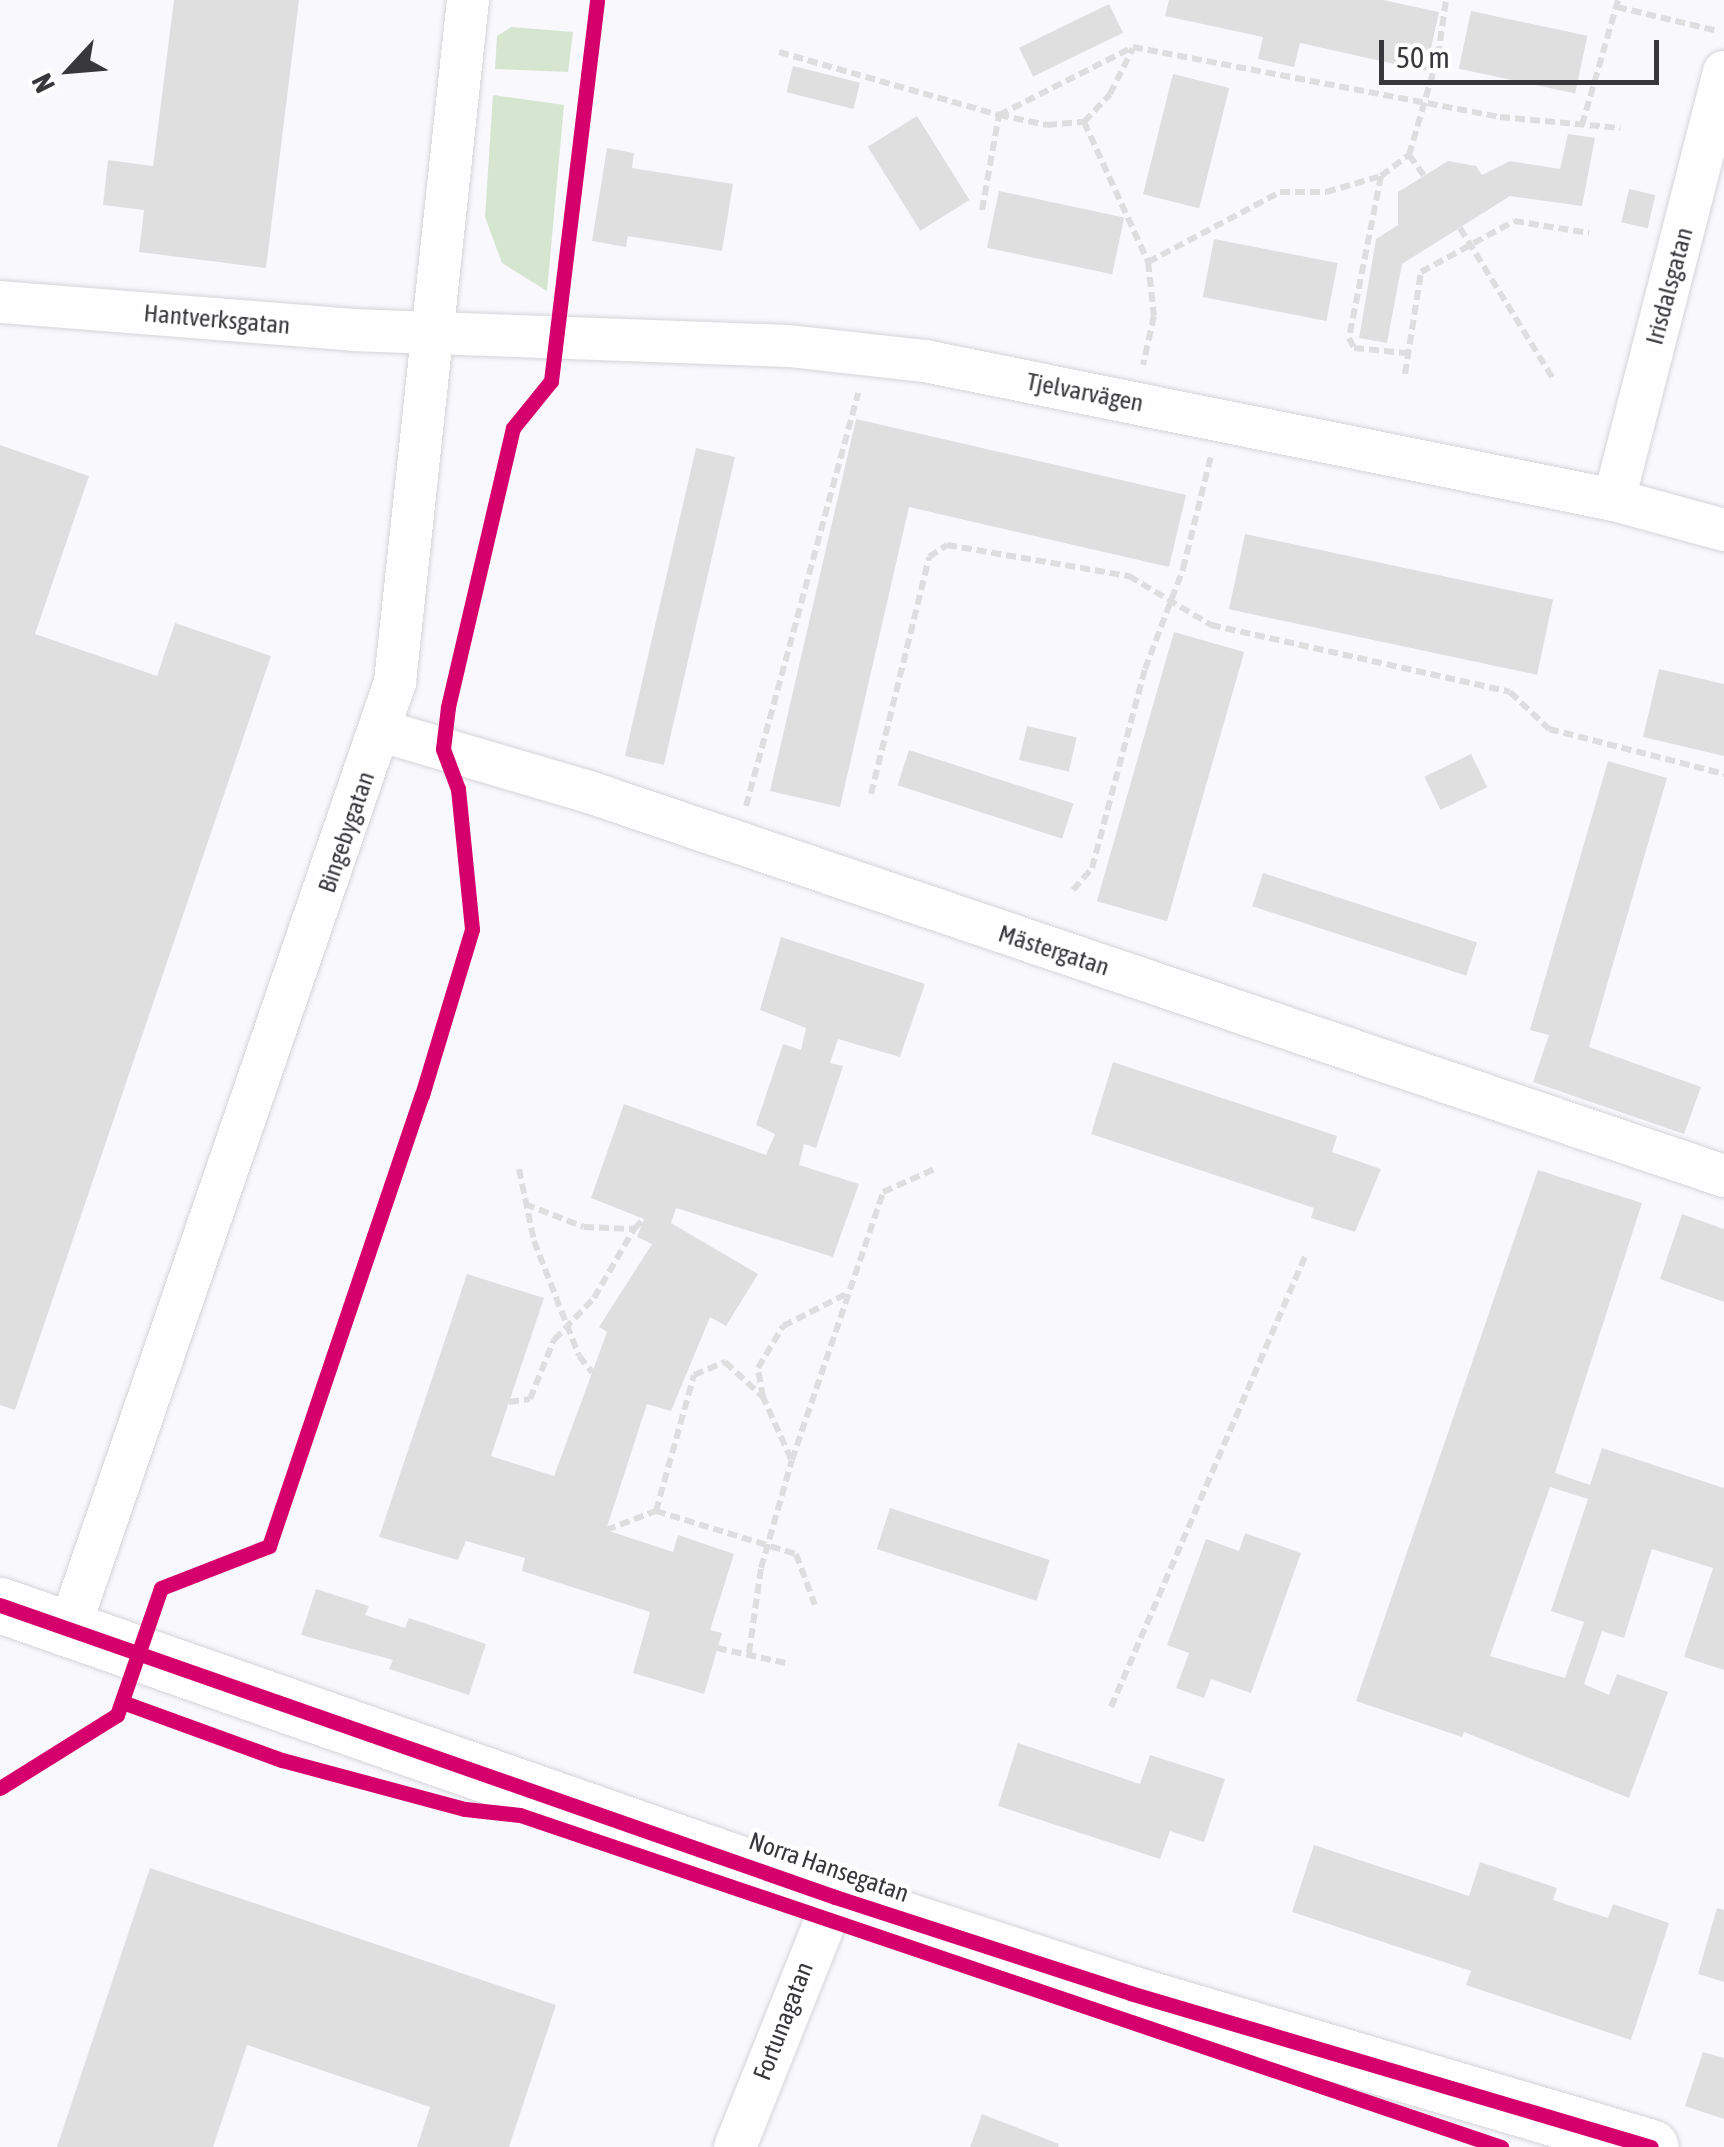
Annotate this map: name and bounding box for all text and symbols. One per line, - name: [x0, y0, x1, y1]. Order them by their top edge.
- north arrow: [20, 20, 120, 120]
- scale bar: [1384, 20, 1664, 82]
- text: 50 m: [1396, 40, 1450, 74]
- text: N: [25, 69, 61, 98]
- street label: Irisdalsgatan: [1639, 224, 1699, 348]
- street label: Hantverksgatan: [143, 298, 291, 340]
- street label: Tjelvarvägen: [1024, 366, 1146, 418]
- street label: Bingebygatan: [311, 768, 381, 896]
- street label: Mästergatan: [995, 918, 1113, 982]
- street label: Norra Hansegatan: [745, 1826, 913, 1908]
- street label: Fortunagatan: [747, 1958, 819, 2084]

